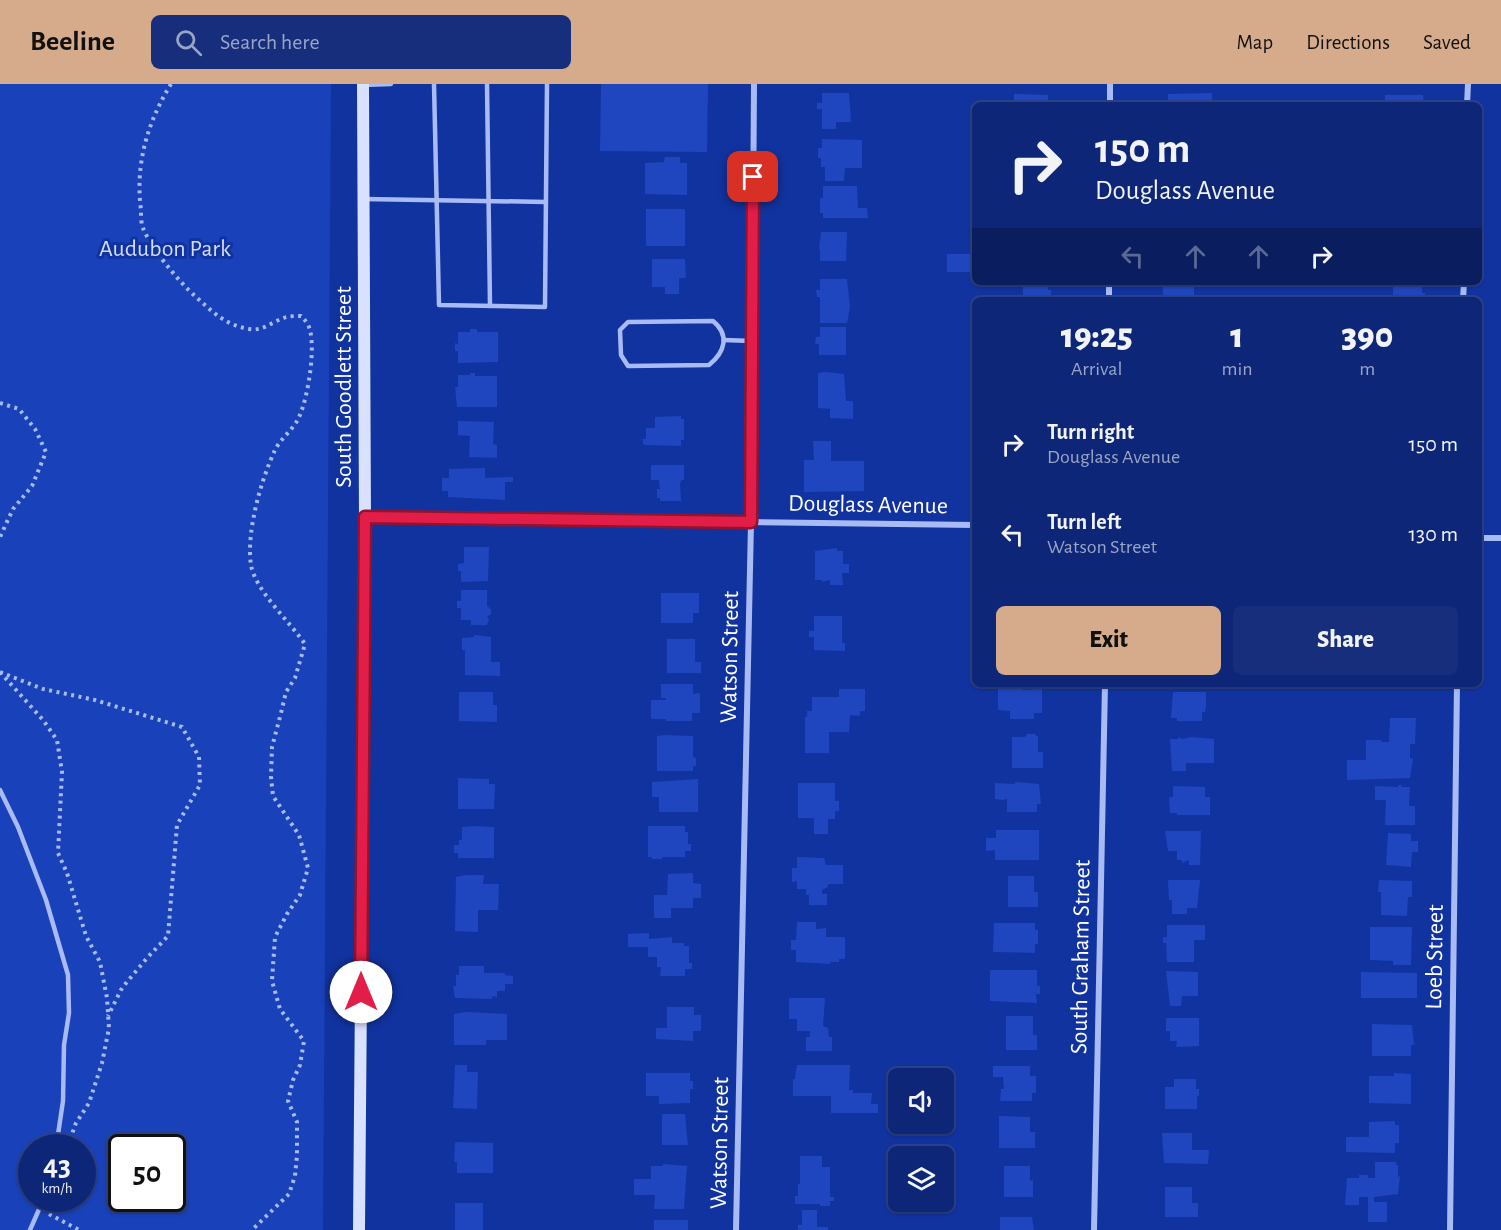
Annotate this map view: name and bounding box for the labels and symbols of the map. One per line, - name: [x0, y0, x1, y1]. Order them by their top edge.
- pin: [727, 151, 778, 202]
- park label: Audubon Park: [99, 237, 231, 261]
- street label: South Goodlett Street: [332, 286, 356, 488]
- street label: Douglass Avenue: [788, 492, 948, 518]
- street label: Watson Street: [717, 590, 743, 723]
- street label: South Graham Street: [1067, 859, 1095, 1054]
- street label: Loeb Street: [1422, 904, 1448, 1010]
- position arrow: [329, 960, 393, 1024]
- street label: Watson Street: [707, 1076, 733, 1209]
- speed limit sign: 50: [108, 1134, 186, 1212]

